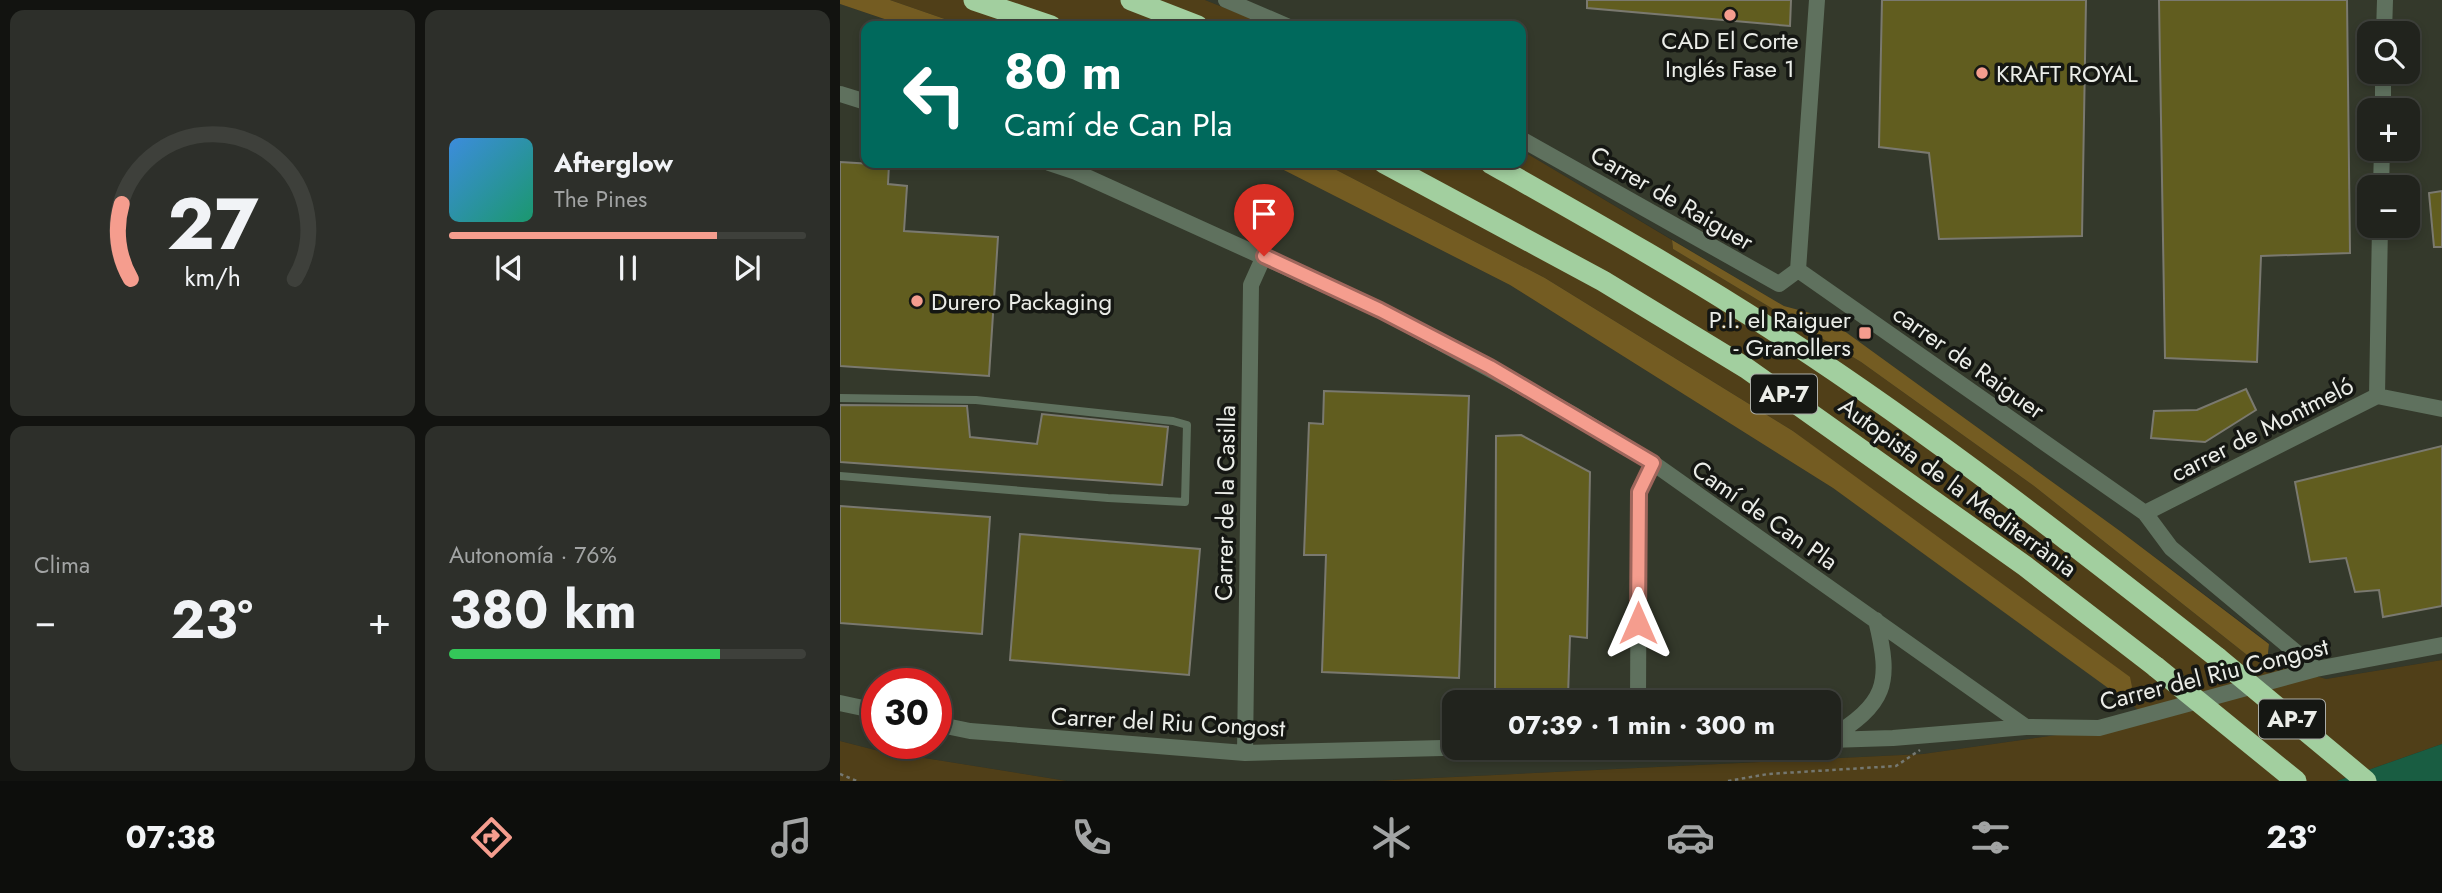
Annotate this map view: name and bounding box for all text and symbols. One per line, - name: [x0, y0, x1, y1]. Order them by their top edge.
- marker: CAD El Corte Inglés Fase 1: [1722, 7, 1738, 23]
- map controls: [2357, 21, 2420, 238]
- button: search: [2357, 21, 2420, 84]
- place label: CAD El Corte Inglés Fase 1: [1661, 23, 1799, 86]
- text: 80 m: [1004, 37, 1122, 107]
- icon: left: [889, 49, 980, 140]
- place label: KRAFT ROYAL: [1996, 56, 2138, 91]
- marker: KRAFT ROYAL: [1974, 65, 1990, 81]
- button: +: [2357, 98, 2420, 161]
- text: Camí de Can Pla: [1004, 102, 1233, 148]
- street label: Carrer de Raiguer: [1584, 137, 1761, 259]
- text: Afterglow: [554, 144, 673, 182]
- text: 27: [167, 171, 258, 276]
- button: −: [2357, 175, 2420, 238]
- text: The Pines: [554, 182, 647, 216]
- pin: [1234, 184, 1294, 256]
- icon: arrive: [1245, 195, 1283, 233]
- icon: previous: [490, 249, 528, 287]
- icon: pause: [609, 249, 647, 287]
- icon: next: [728, 249, 766, 287]
- text: km/h: [184, 259, 241, 295]
- place label: Durero Packaging: [931, 284, 1112, 319]
- marker: Durero Packaging: [909, 293, 925, 309]
- street label: carrer de Raiguer: [1886, 297, 2053, 428]
- place label: P.I. el Raiguer - Granollers: [1709, 302, 1852, 365]
- marker: P.I. el Raiguer - Granollers: [1857, 325, 1873, 341]
- street label: carrer de Montmeló: [2165, 368, 2359, 490]
- road number: AP-7: [1751, 374, 1817, 414]
- street label: Autopista de la Mediterrània: [1832, 389, 2084, 585]
- street label: Carrer de la Casilla: [1206, 405, 1244, 601]
- street label: Camí de Can Pla: [1685, 452, 1845, 578]
- text: Autonomía · 76%: [449, 538, 617, 572]
- text: Clima: [34, 548, 90, 582]
- text: 380 km: [449, 572, 637, 648]
- text: 23°: [171, 582, 253, 658]
- position arrow: [1601, 586, 1675, 660]
- text: −: [34, 593, 56, 648]
- text: +: [368, 593, 391, 648]
- street label: Carrer del Riu Congost: [2096, 629, 2332, 719]
- speed limit sign: 30: [861, 668, 952, 759]
- street label: Carrer del Riu Congost: [1050, 698, 1286, 746]
- road number: AP-7: [2259, 699, 2325, 738]
- text: 07:39 · 1 min · 300 m: [1508, 706, 1775, 744]
- icon: directions: [467, 813, 516, 862]
- icon: music: [767, 813, 816, 862]
- icon: phone: [1067, 813, 1116, 862]
- icon: climate: [1367, 813, 1416, 862]
- icon: car: [1666, 813, 1715, 862]
- icon: filters: [1966, 813, 2015, 862]
- text: 07:38: [125, 814, 216, 860]
- text: 23°: [2266, 814, 2317, 860]

